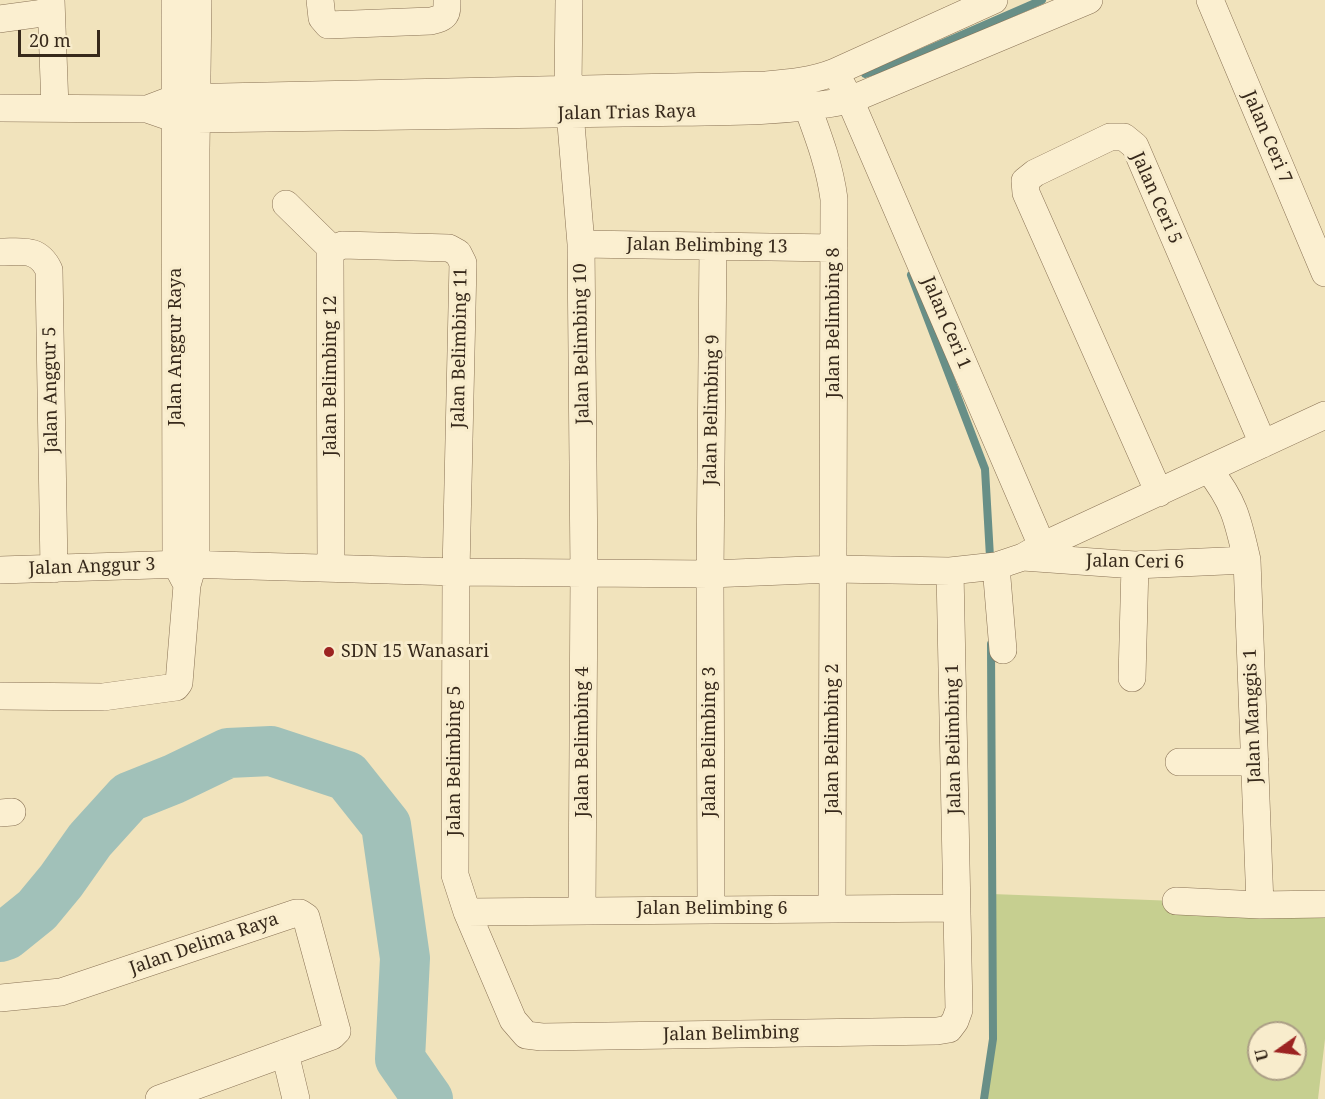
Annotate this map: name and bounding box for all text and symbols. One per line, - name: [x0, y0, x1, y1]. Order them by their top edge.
- scale bar: [21, 18, 104, 56]
- text: 20 m: [29, 28, 71, 52]
- street label: Jalan Ceri 7: [1238, 88, 1296, 186]
- street label: Jalan Trias Raya: [557, 101, 697, 125]
- street label: Jalan Ceri 5: [1126, 149, 1186, 247]
- street label: Jalan Belimbing 13: [626, 234, 788, 258]
- street label: Jalan Belimbing 8: [823, 247, 845, 399]
- street label: Jalan Belimbing 10: [570, 263, 594, 425]
- street label: Jalan Belimbing 11: [448, 267, 472, 429]
- street label: Jalan Anggur Raya: [165, 268, 187, 426]
- street label: Jalan Ceri 1: [917, 274, 975, 372]
- street label: Jalan Belimbing 12: [320, 295, 342, 457]
- street label: Jalan Anggur 5: [39, 326, 63, 454]
- street label: Jalan Belimbing 9: [700, 334, 724, 486]
- street label: Jalan Ceri 6: [1086, 550, 1184, 574]
- street label: Jalan Anggur 3: [28, 554, 156, 580]
- place label: SDN 15 Wanasari: [341, 641, 489, 663]
- marker: SDN 15 Wanasari: [322, 645, 336, 659]
- street label: Jalan Manggis 1: [1240, 648, 1266, 784]
- street label: Jalan Belimbing 2: [822, 663, 844, 815]
- street label: Jalan Belimbing 1: [942, 663, 966, 815]
- street label: Jalan Belimbing 4: [572, 666, 594, 818]
- street label: Jalan Belimbing 3: [699, 666, 721, 818]
- street label: Jalan Belimbing 5: [444, 685, 466, 837]
- street label: Jalan Belimbing 6: [636, 898, 788, 920]
- street label: Jalan Delima Raya: [127, 908, 281, 980]
- north arrow: [1247, 1021, 1307, 1081]
- street label: Jalan Belimbing: [663, 1022, 799, 1046]
- text: U: [1249, 1046, 1274, 1063]

